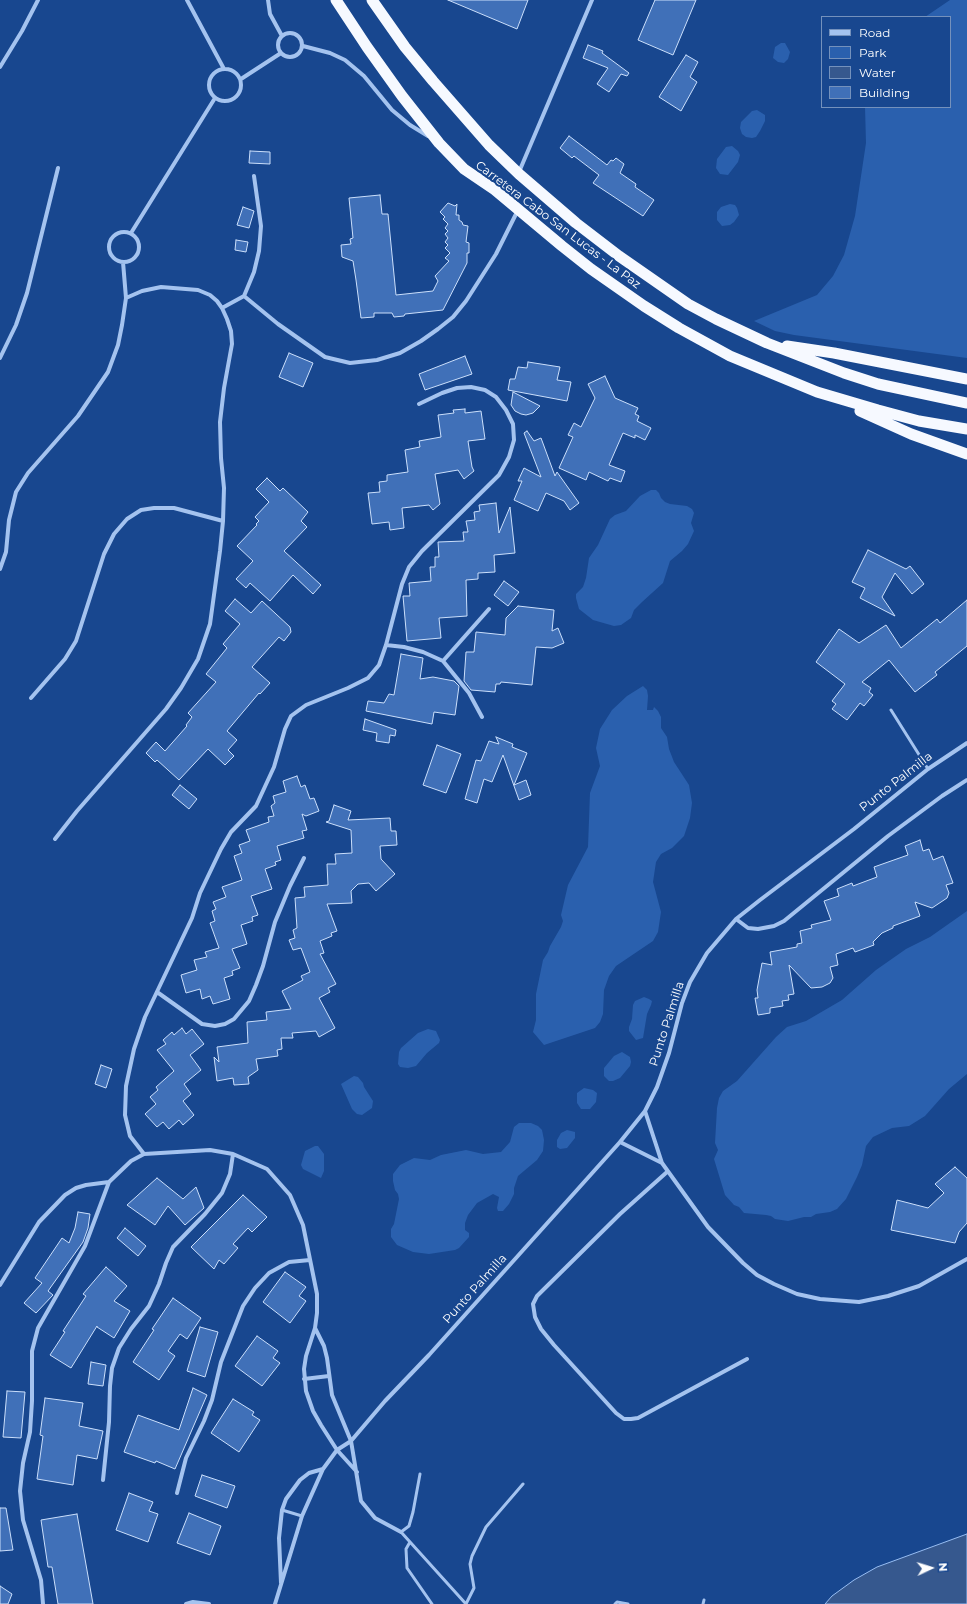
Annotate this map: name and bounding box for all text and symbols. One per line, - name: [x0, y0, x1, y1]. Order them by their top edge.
- legend: [821, 16, 951, 108]
- text: Road: [859, 25, 890, 40]
- text: Park: [859, 45, 886, 60]
- text: Water: [859, 65, 895, 80]
- text: Building: [859, 85, 910, 100]
- street label: Carretera Cabo San Lucas - La Paz: [473, 158, 643, 292]
- street label: Punto Palmilla: [857, 749, 935, 815]
- street label: Punto Palmilla: [647, 980, 687, 1068]
- street label: Punto Palmilla: [440, 1251, 510, 1327]
- north arrow: [911, 1548, 951, 1588]
- text: N: [936, 1562, 950, 1572]

